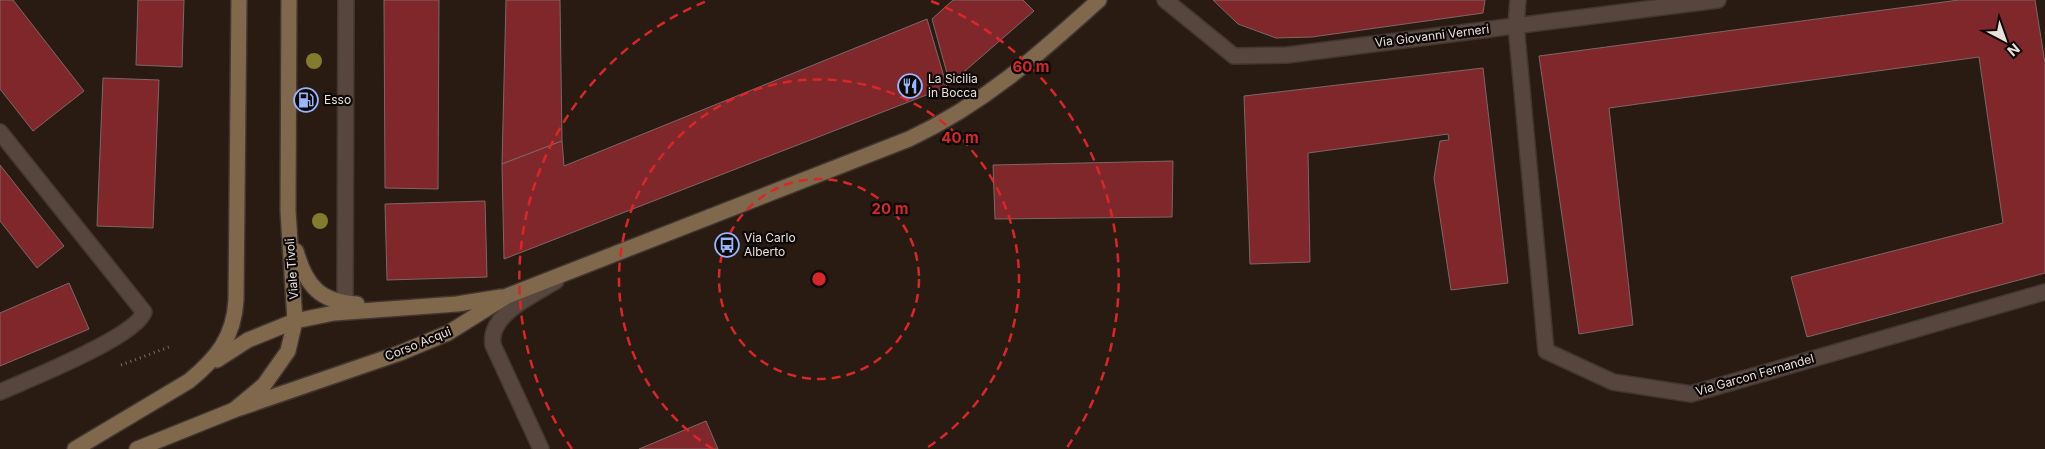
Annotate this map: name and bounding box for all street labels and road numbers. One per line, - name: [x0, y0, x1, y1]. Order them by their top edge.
- street label: Via Giovanni Verneri: [1374, 21, 1490, 50]
- street label: Viale Tivoli: [282, 238, 301, 300]
- street label: Corso Acqui: [383, 323, 453, 364]
- street label: Via Garcon Fernandel: [1694, 350, 1816, 399]

